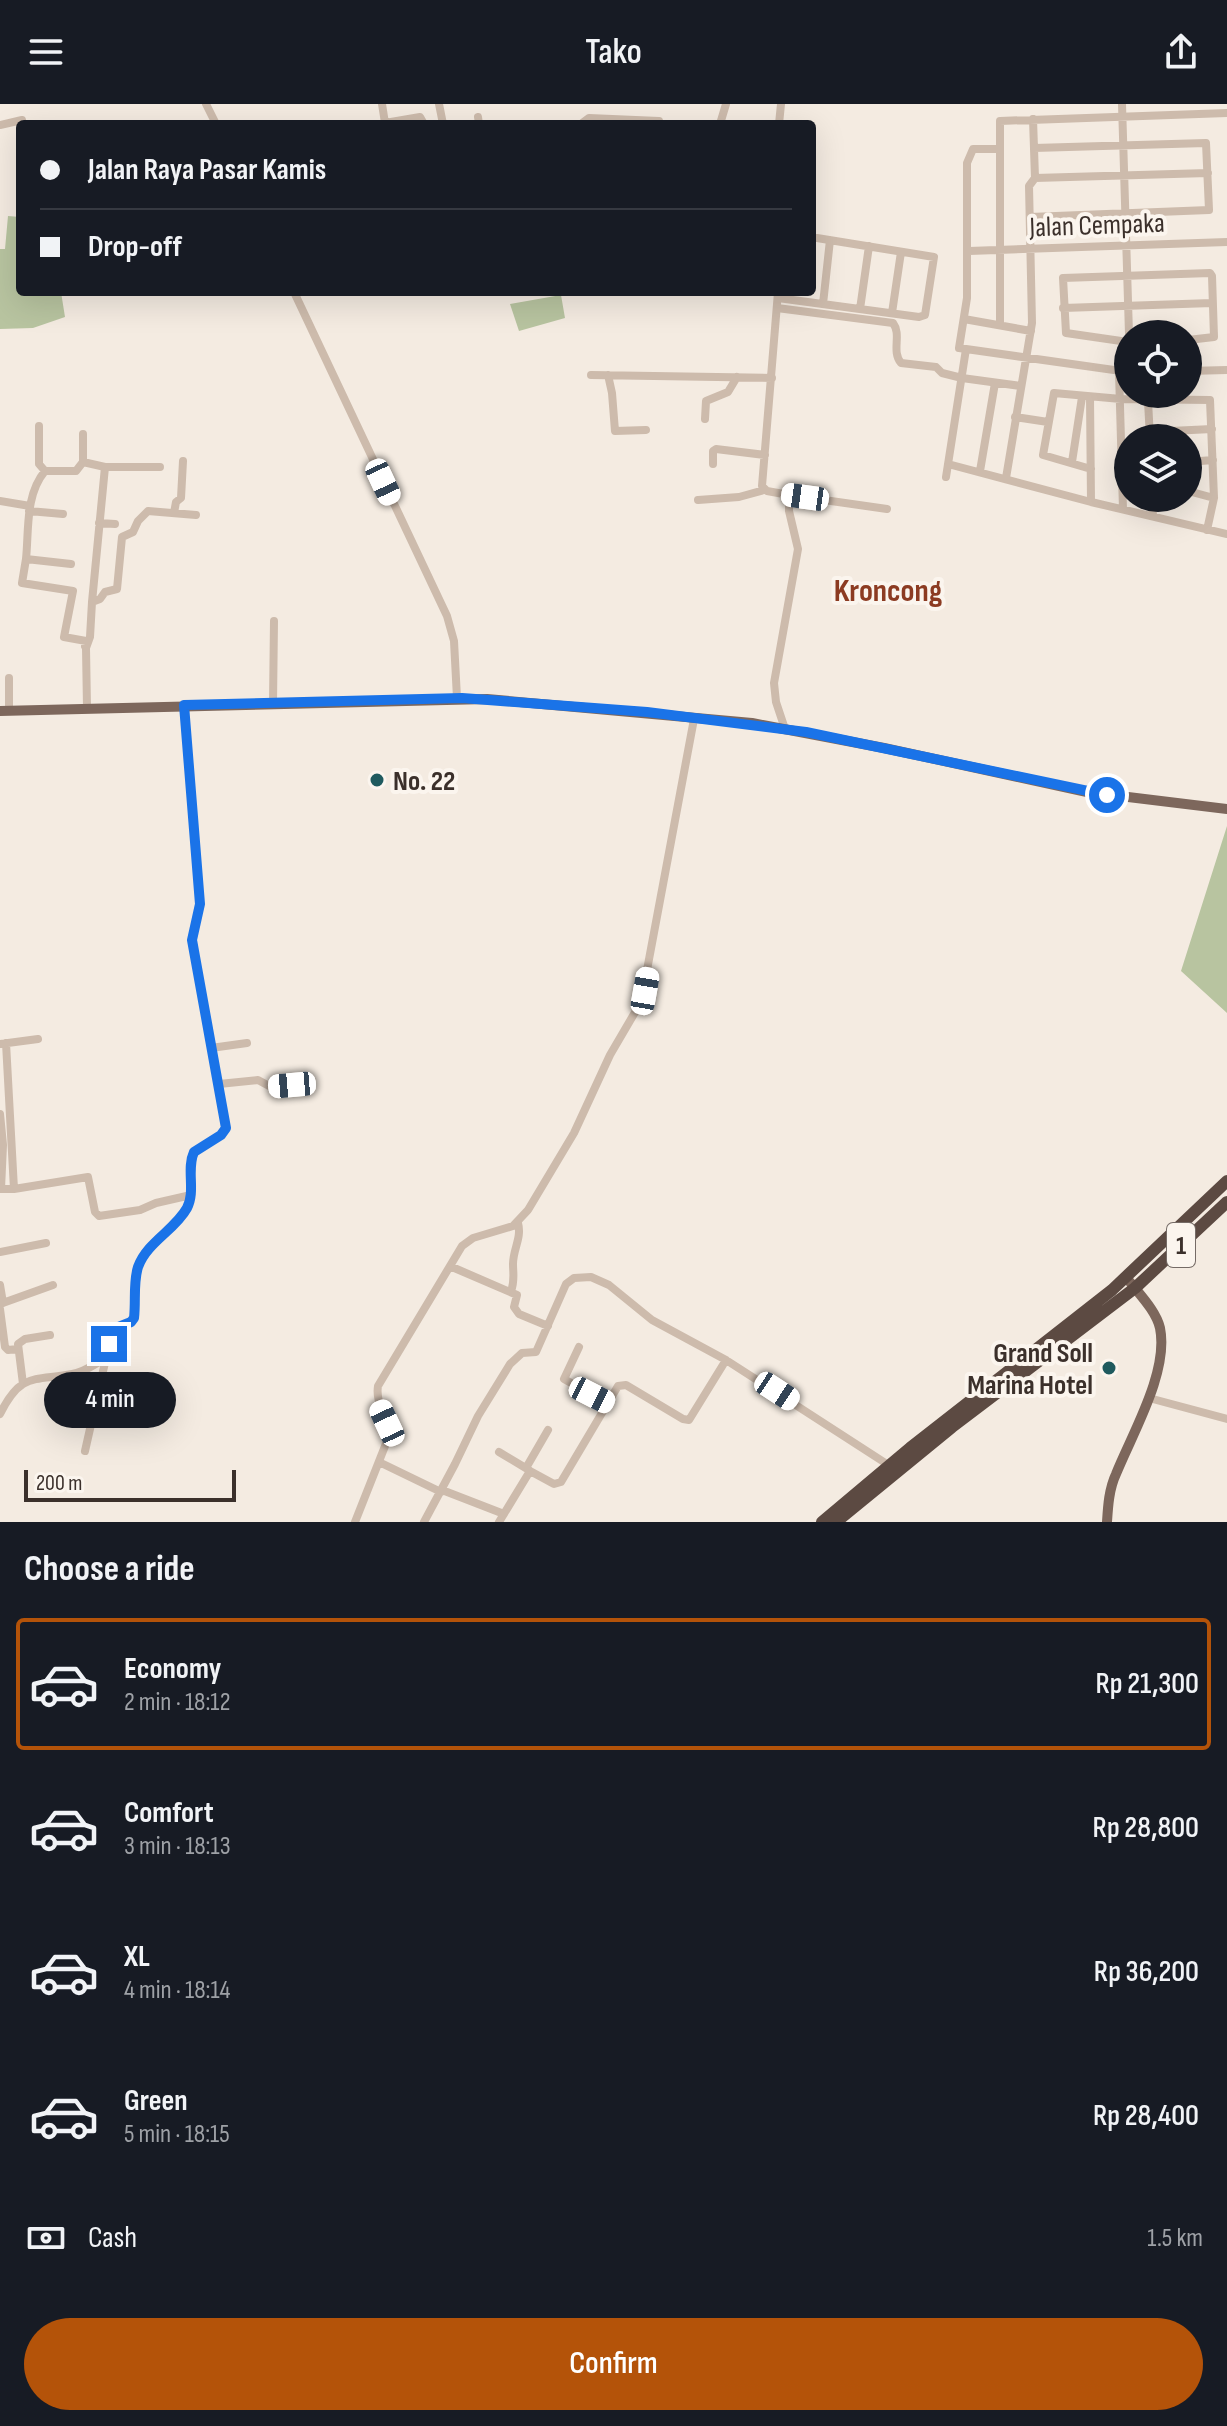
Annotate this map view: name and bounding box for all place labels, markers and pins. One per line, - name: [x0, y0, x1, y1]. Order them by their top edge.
- place label: No. 22: [393, 765, 455, 798]
- marker: No. 22: [368, 771, 386, 789]
- place label: Grand Soll Marina Hotel: [967, 1337, 1093, 1402]
- marker: Grand Soll Marina Hotel: [1100, 1359, 1118, 1377]

